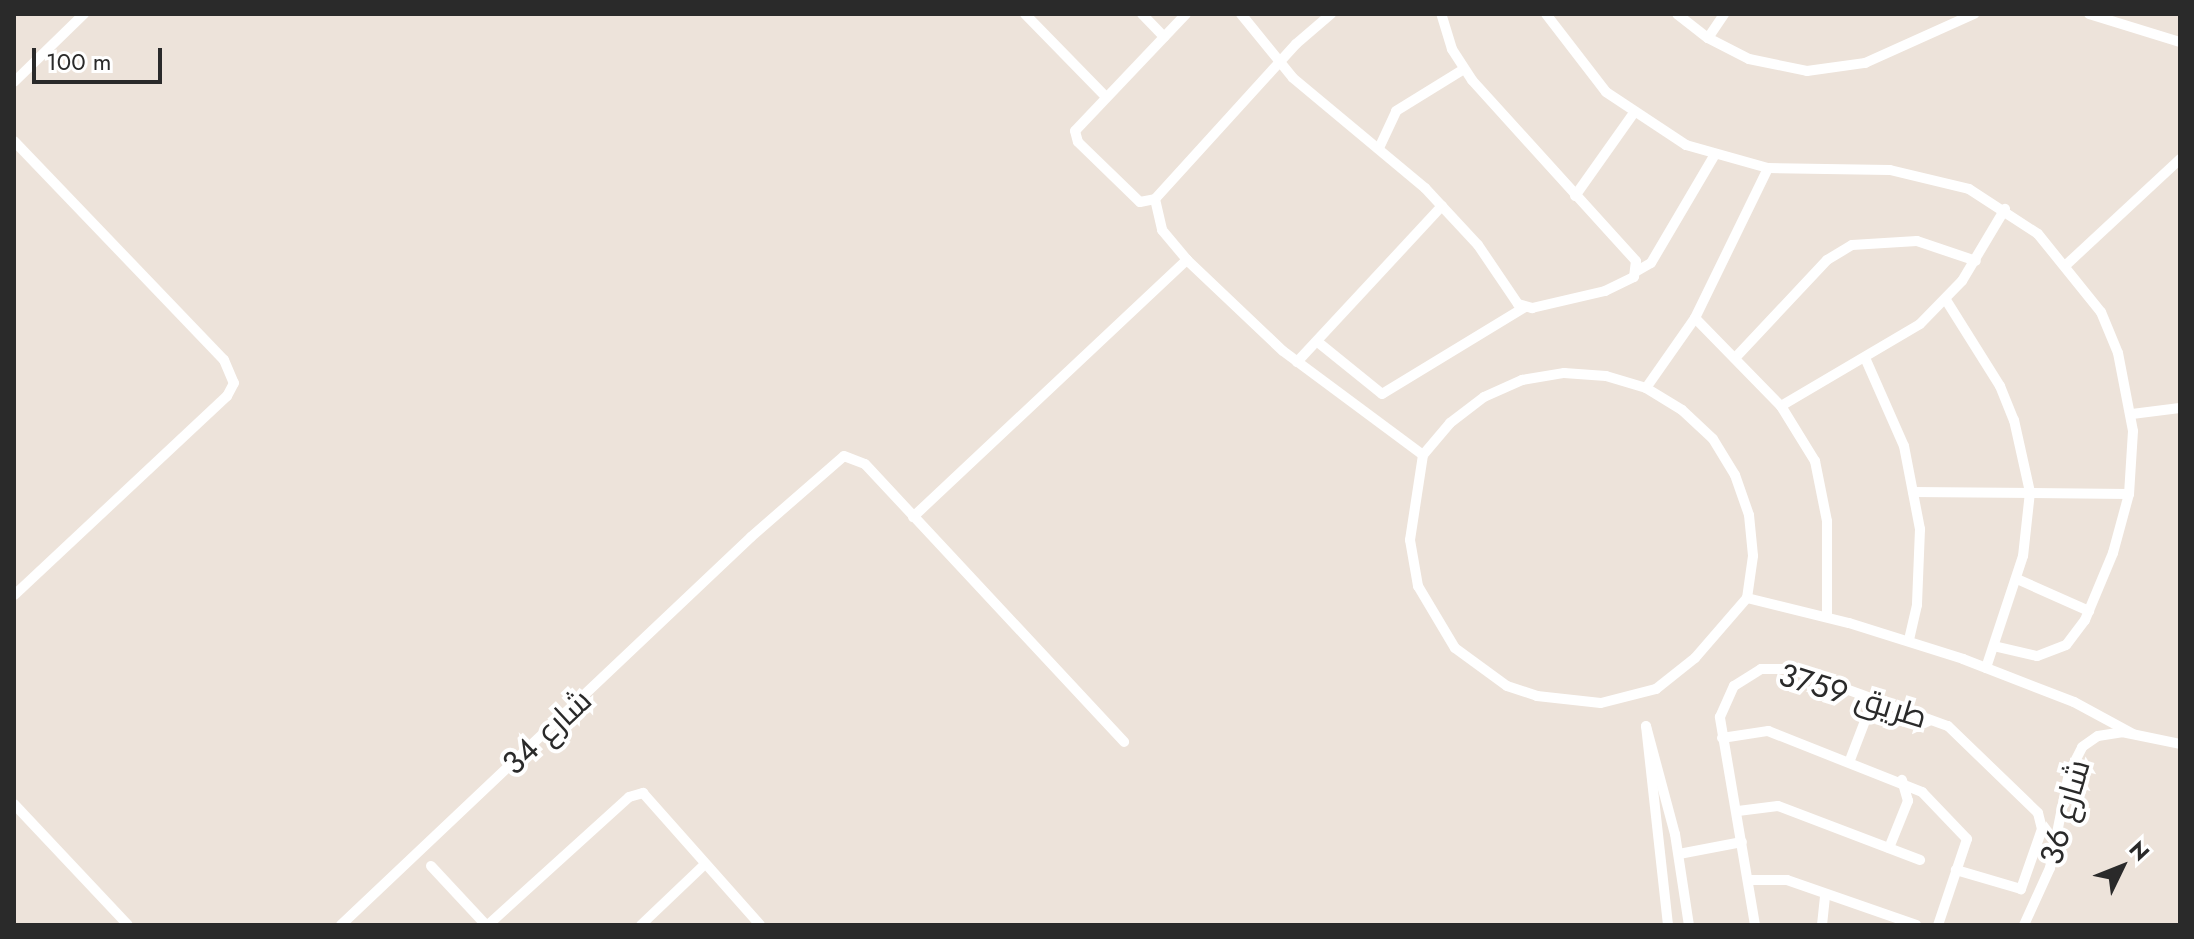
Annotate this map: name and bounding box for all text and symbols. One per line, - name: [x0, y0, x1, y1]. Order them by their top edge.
- scale bar: [36, 32, 166, 82]
- text: 100 m: [46, 44, 112, 79]
- street label: طريق 3759: [1774, 655, 1932, 737]
- street label: شارع 34: [495, 681, 599, 783]
- street label: شارع 36: [2032, 755, 2098, 869]
- north arrow: [2082, 827, 2162, 907]
- text: N: [2122, 833, 2157, 868]

